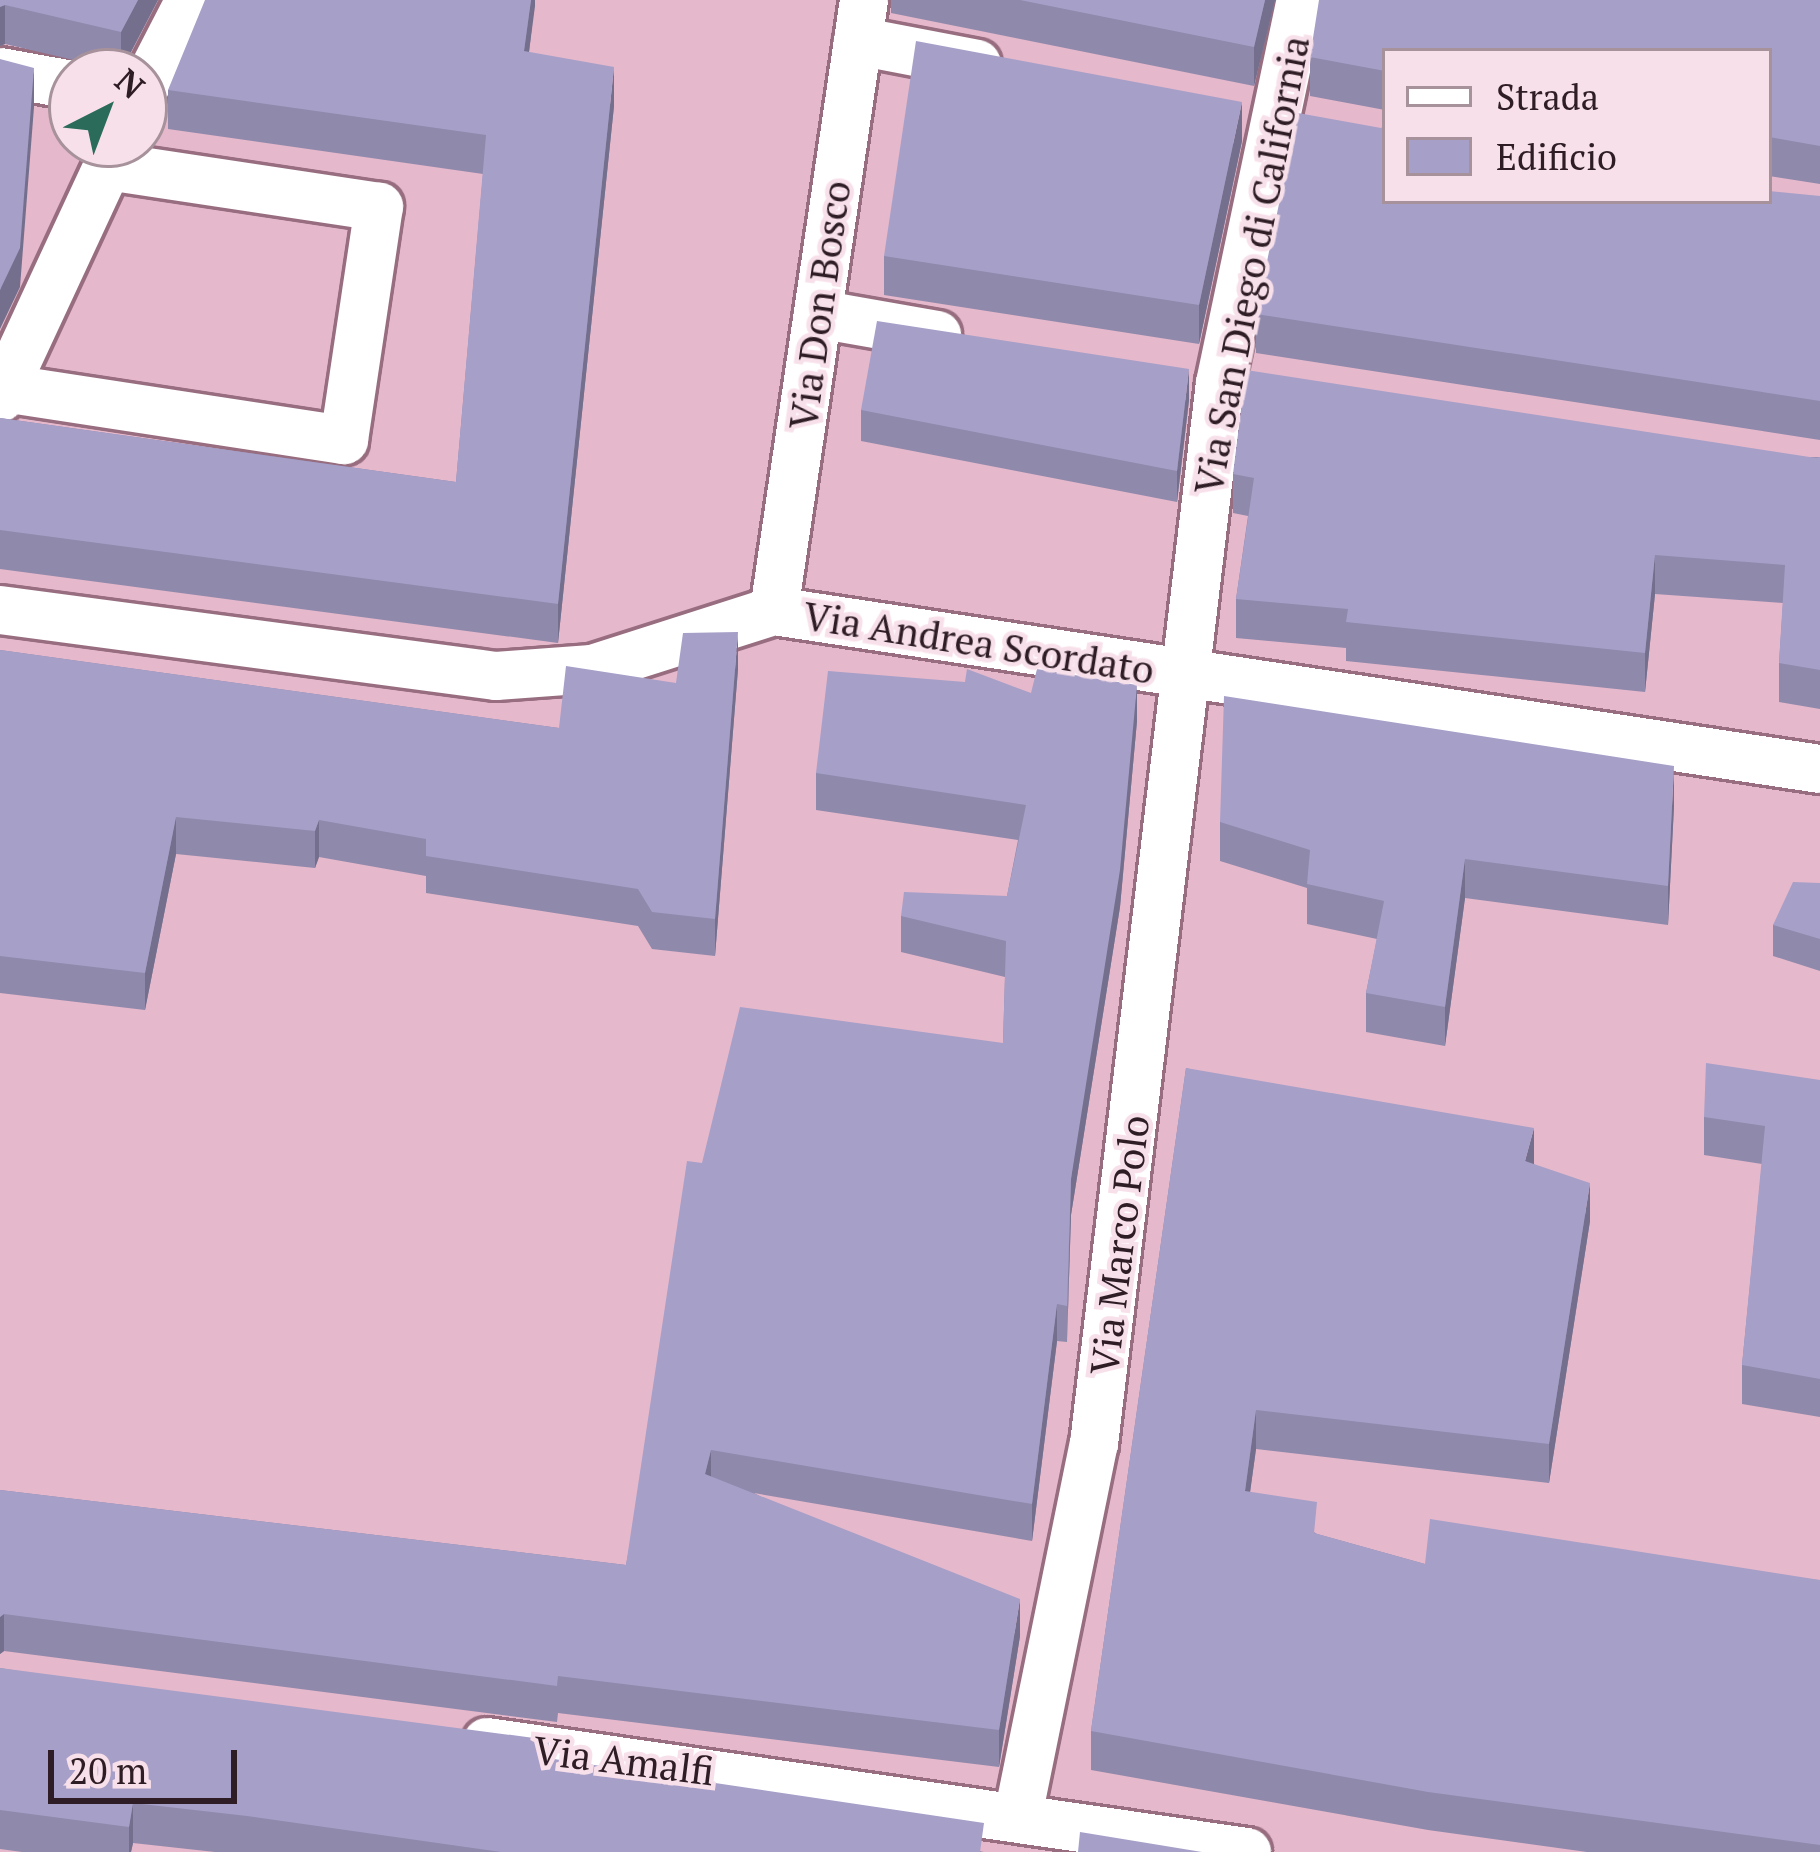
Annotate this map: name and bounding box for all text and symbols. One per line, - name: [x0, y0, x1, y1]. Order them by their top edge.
- street label: Via San Diego di California: [1184, 32, 1318, 498]
- north arrow: [48, 48, 168, 168]
- legend: [1382, 48, 1772, 204]
- text: N: [107, 59, 154, 107]
- text: Strada: [1496, 73, 1599, 120]
- text: Edificio: [1496, 133, 1617, 180]
- street label: Via Don Bosco: [778, 178, 860, 432]
- street label: Via Andrea Scordato: [800, 591, 1158, 693]
- street label: Via Marco Polo: [1080, 1112, 1158, 1378]
- scale bar: [54, 1726, 243, 1800]
- street label: Via Amalfi: [530, 1726, 718, 1794]
- text: 20 m: [69, 1747, 147, 1794]

